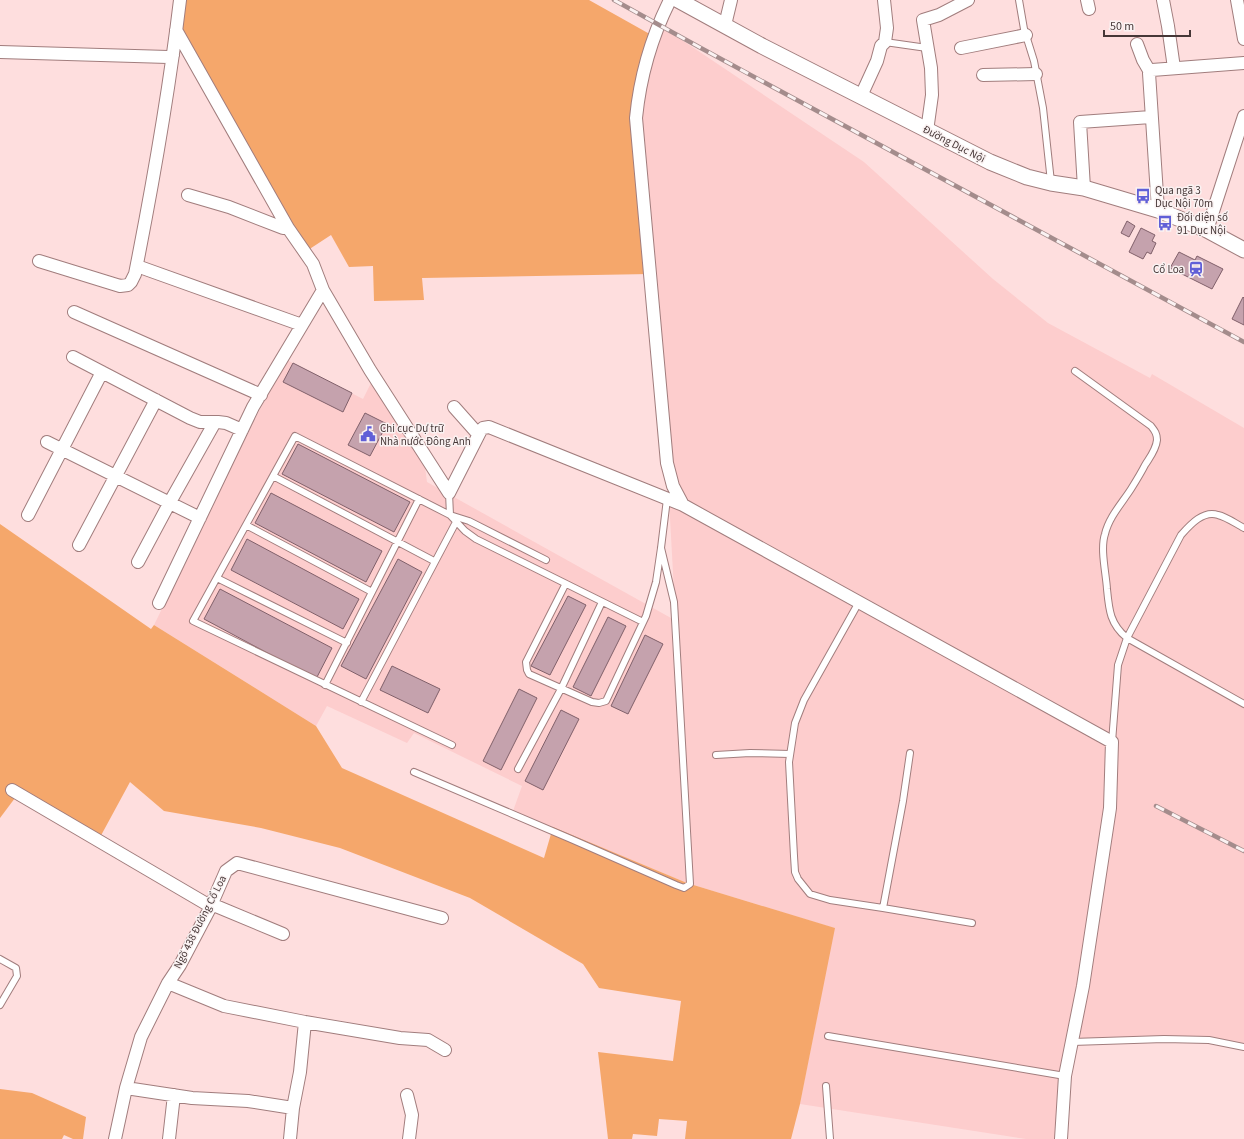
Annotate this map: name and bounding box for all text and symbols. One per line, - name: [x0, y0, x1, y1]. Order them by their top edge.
- scale bar: [1104, 12, 1190, 38]
- text: 50 m: [1110, 18, 1134, 35]
- street label: Đường Dục Nội: [920, 122, 988, 166]
- place label: Qua ngã 3 Dục Nội 70m: [1155, 183, 1213, 211]
- bus stop icon: Qua ngã 3 Dục Nội 70m: [1134, 187, 1152, 205]
- place label: Đối diện số 91 Dục Nội: [1177, 210, 1228, 238]
- bus stop icon: Đối diện số 91 Dục Nội: [1156, 214, 1174, 232]
- station icon: Cổ Loa: [1187, 260, 1205, 278]
- place label: Cổ Loa: [1153, 262, 1184, 277]
- place label: Chi cục Dự trữ Nhà nước Đông Anh: [380, 421, 471, 449]
- public building icon: Chi cục Dự trữ Nhà nước Đông Anh: [359, 425, 377, 443]
- street label: Ngõ 438 Đường Cổ Loa: [170, 873, 230, 971]

